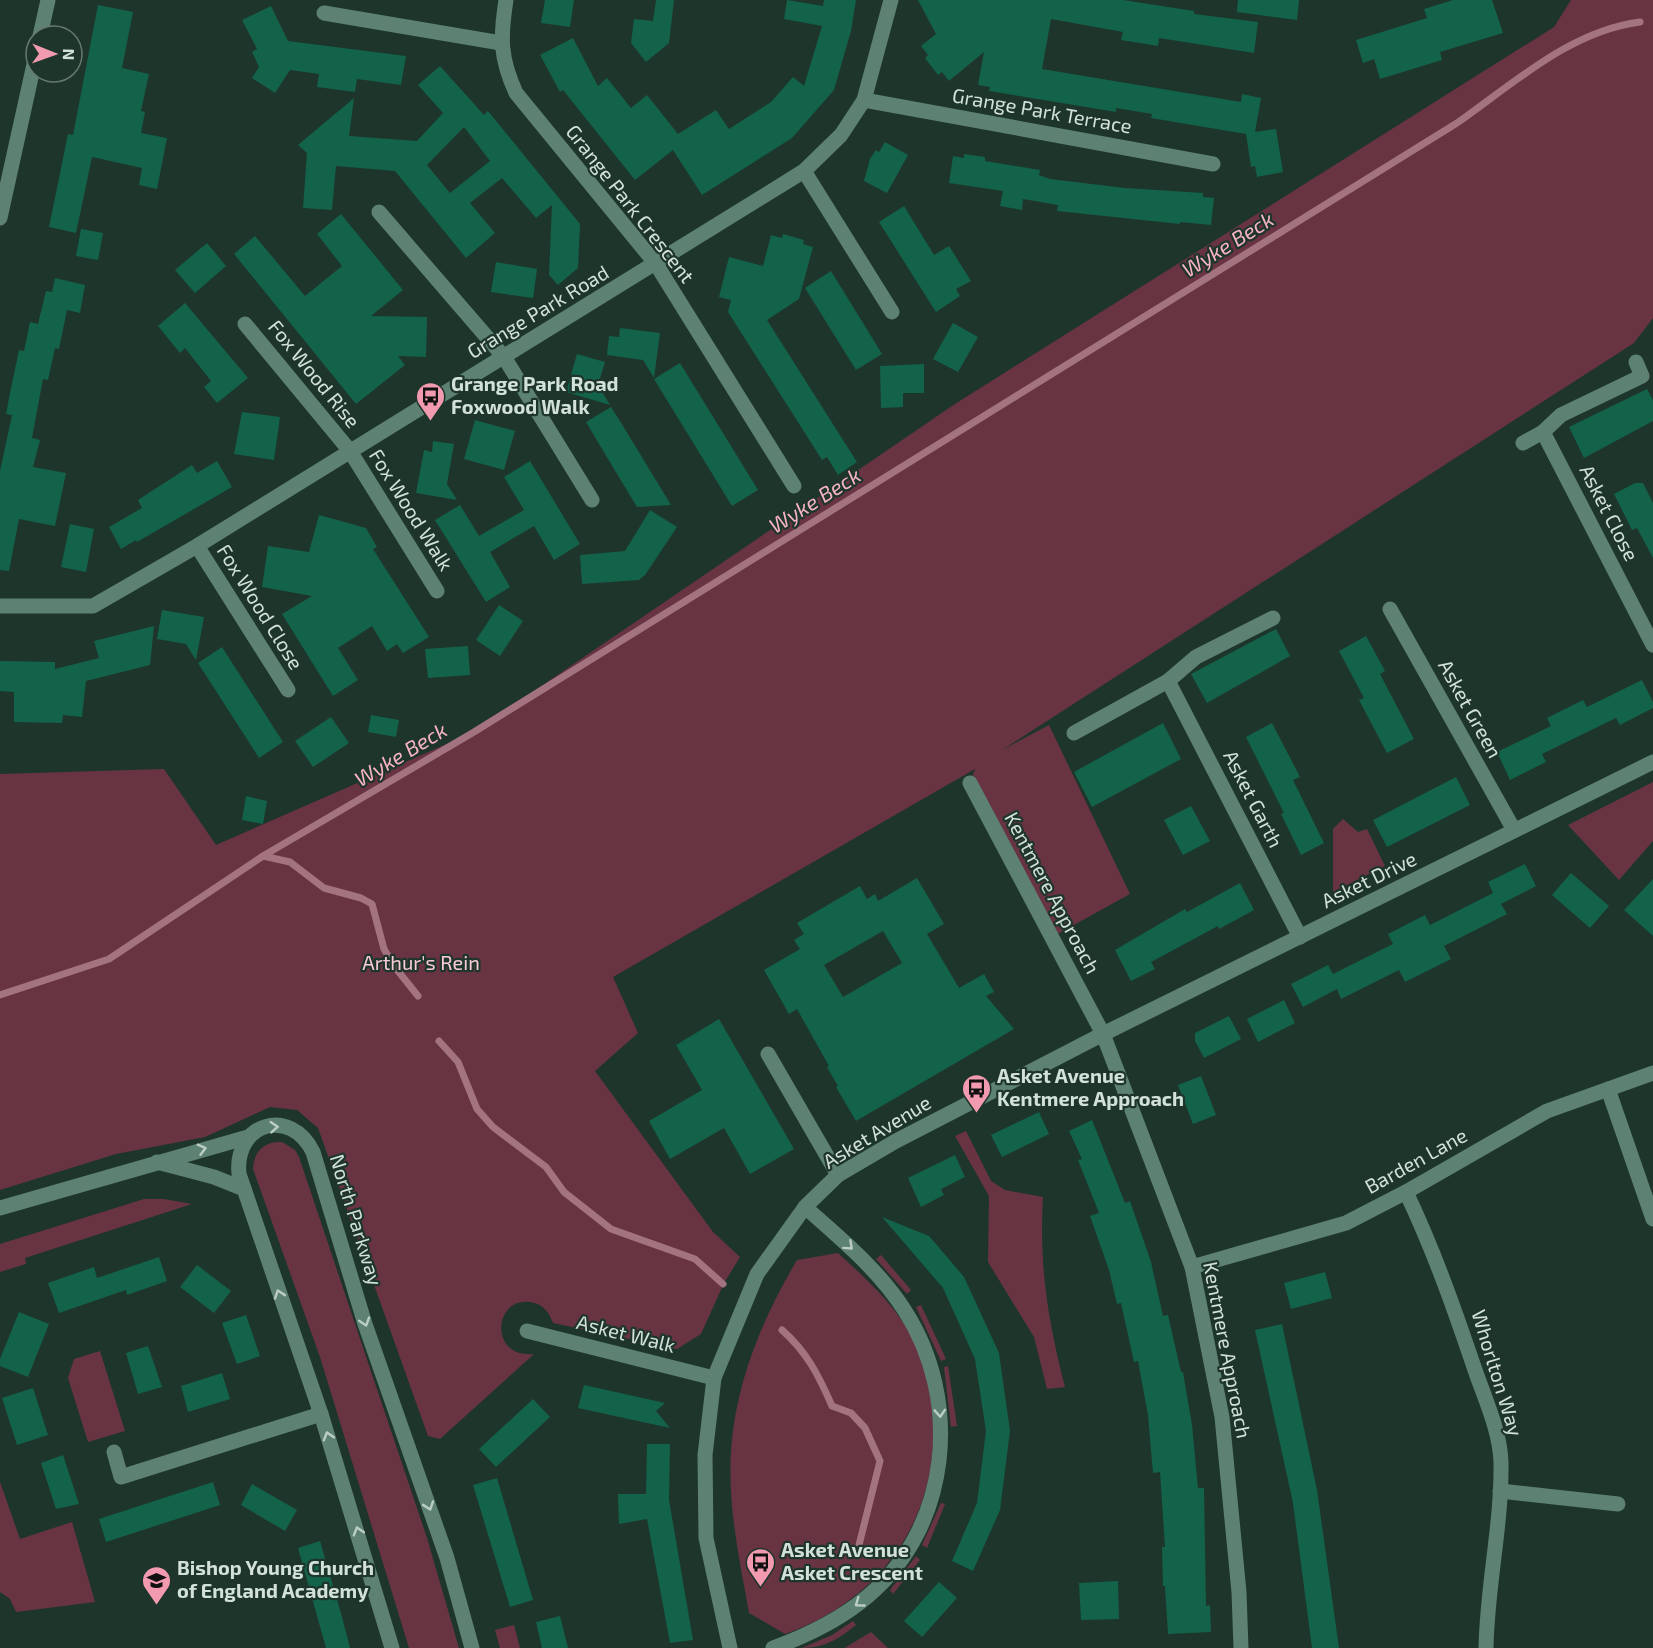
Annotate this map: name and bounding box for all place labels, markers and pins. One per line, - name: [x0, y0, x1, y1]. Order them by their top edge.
- place label: Grange Park Road Foxwood Walk: [451, 371, 619, 418]
- bus stop icon: Grange Park Road Foxwood Walk: [414, 380, 446, 422]
- place label: Asket Avenue Kentmere Approach: [997, 1063, 1184, 1110]
- bus stop icon: Asket Avenue Kentmere Approach: [960, 1072, 992, 1114]
- place label: Asket Avenue Asket Crescent: [781, 1537, 923, 1584]
- bus stop icon: Asket Avenue Asket Crescent: [744, 1546, 776, 1588]
- place label: Bishop Young Church of England Academy: [177, 1555, 374, 1603]
- school or university icon: Bishop Young Church of England Academy: [140, 1564, 172, 1606]

